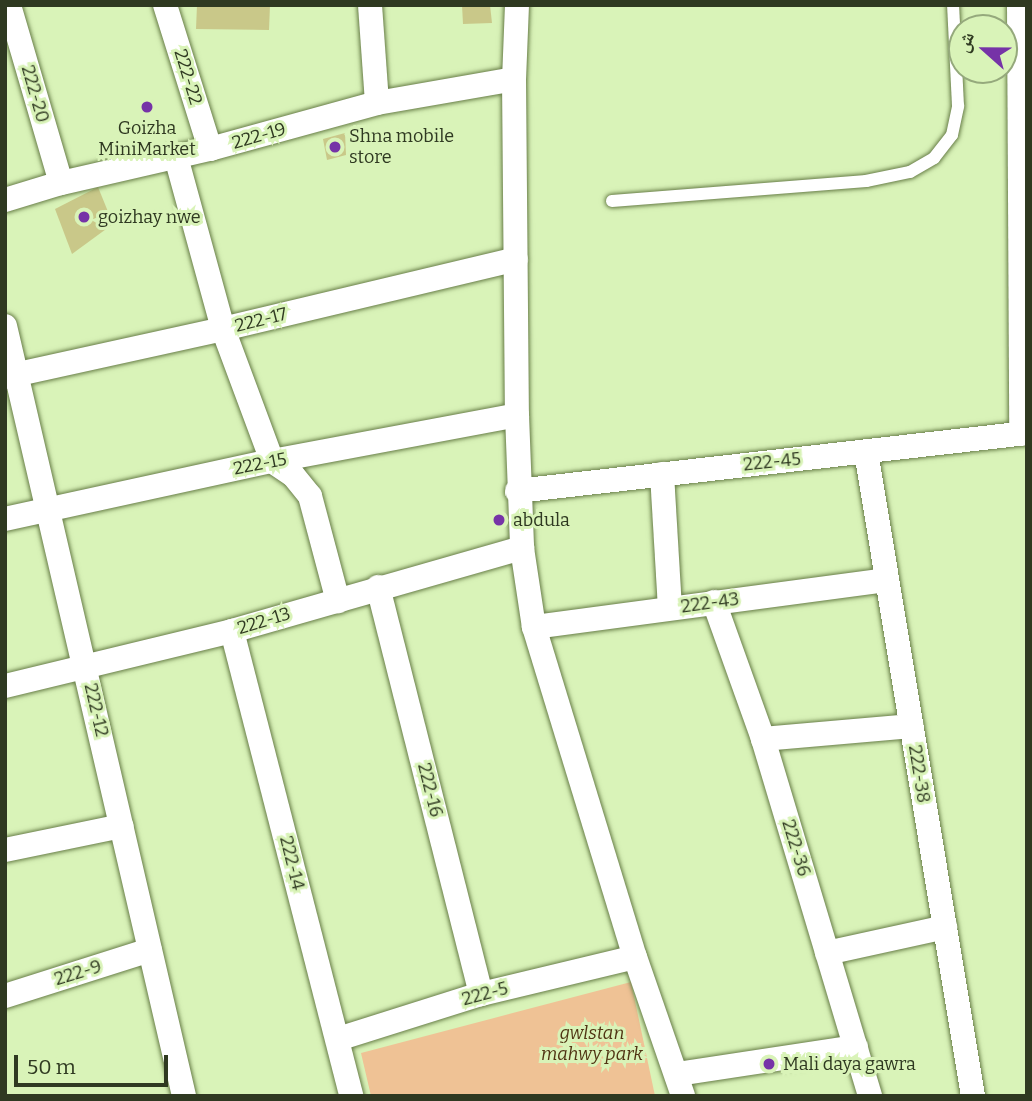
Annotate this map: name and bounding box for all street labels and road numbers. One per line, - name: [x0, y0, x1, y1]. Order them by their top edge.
- street label: 222-22: [169, 47, 207, 107]
- street label: 222-20: [17, 63, 53, 125]
- street label: 222-19: [230, 118, 288, 154]
- street label: 222-17: [233, 303, 289, 337]
- street label: 222-15: [232, 448, 288, 480]
- street label: 222-45: [742, 448, 802, 476]
- street label: 222-43: [680, 588, 740, 618]
- street label: 222-13: [235, 603, 293, 639]
- street label: 222-12: [79, 681, 113, 739]
- street label: 222-38: [904, 744, 934, 804]
- street label: 222-16: [413, 761, 447, 819]
- street label: 222-36: [777, 817, 815, 879]
- street label: 222-14: [275, 834, 309, 892]
- street label: 222-9: [52, 956, 104, 990]
- street label: 222-5: [460, 978, 510, 1010]

